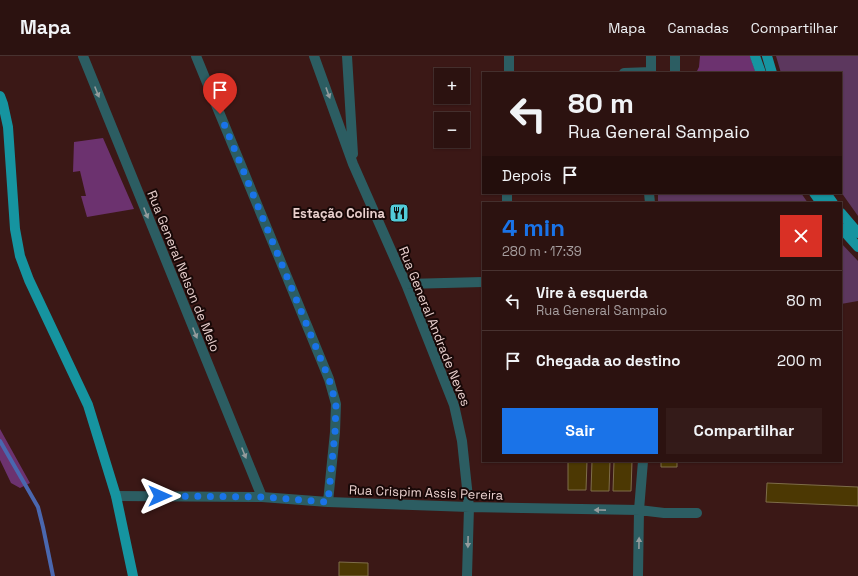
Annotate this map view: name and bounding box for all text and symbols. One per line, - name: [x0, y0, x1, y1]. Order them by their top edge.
- text: Mapa: [20, 15, 71, 40]
- text: Mapa: [608, 19, 645, 37]
- text: Camadas: [667, 19, 729, 37]
- text: Compartilhar: [751, 19, 838, 37]
- map controls: [434, 68, 470, 148]
- button: +: [434, 68, 470, 104]
- pin: [203, 73, 237, 114]
- icon: arrive: [209, 79, 231, 101]
- text: 80 m: [568, 85, 634, 121]
- one-way arrow: [95, 87, 101, 99]
- one-way arrow: [325, 87, 331, 99]
- icon: left: [502, 88, 554, 140]
- button: −: [434, 112, 470, 148]
- text: Rua General Sampaio: [568, 120, 750, 143]
- icon: arrive: [559, 164, 581, 186]
- text: Depois: [502, 166, 551, 185]
- street label: Rua General Nelson de Melo: [143, 188, 224, 355]
- restaurant icon: Estação Colina: [388, 202, 410, 224]
- place label: Estação Colina: [293, 205, 385, 222]
- one-way arrow: [144, 207, 150, 219]
- text: 4 min: [502, 212, 565, 243]
- button: close: [780, 215, 822, 257]
- text: 280 m · 17:39: [502, 243, 582, 260]
- street label: Rua General Andrade Neves: [395, 244, 474, 409]
- text: Vire à esquerda: [536, 283, 648, 302]
- icon: left: [502, 290, 524, 312]
- text: 80 m: [786, 291, 822, 310]
- text: Rua General Sampaio: [536, 302, 667, 319]
- one-way arrow: [193, 328, 199, 340]
- icon: arrive: [502, 350, 524, 372]
- text: Chegada ao destino: [536, 351, 680, 370]
- text: 200 m: [777, 351, 822, 370]
- button: Sair: [502, 408, 658, 454]
- button: Compartilhar: [666, 408, 822, 454]
- one-way arrow: [241, 448, 247, 459]
- position arrow: [139, 475, 181, 517]
- street label: Rua Crispim Assis Pereira: [349, 481, 504, 504]
- one-way arrow: [593, 507, 606, 513]
- one-way arrow: [465, 536, 471, 549]
- one-way arrow: [636, 536, 642, 549]

